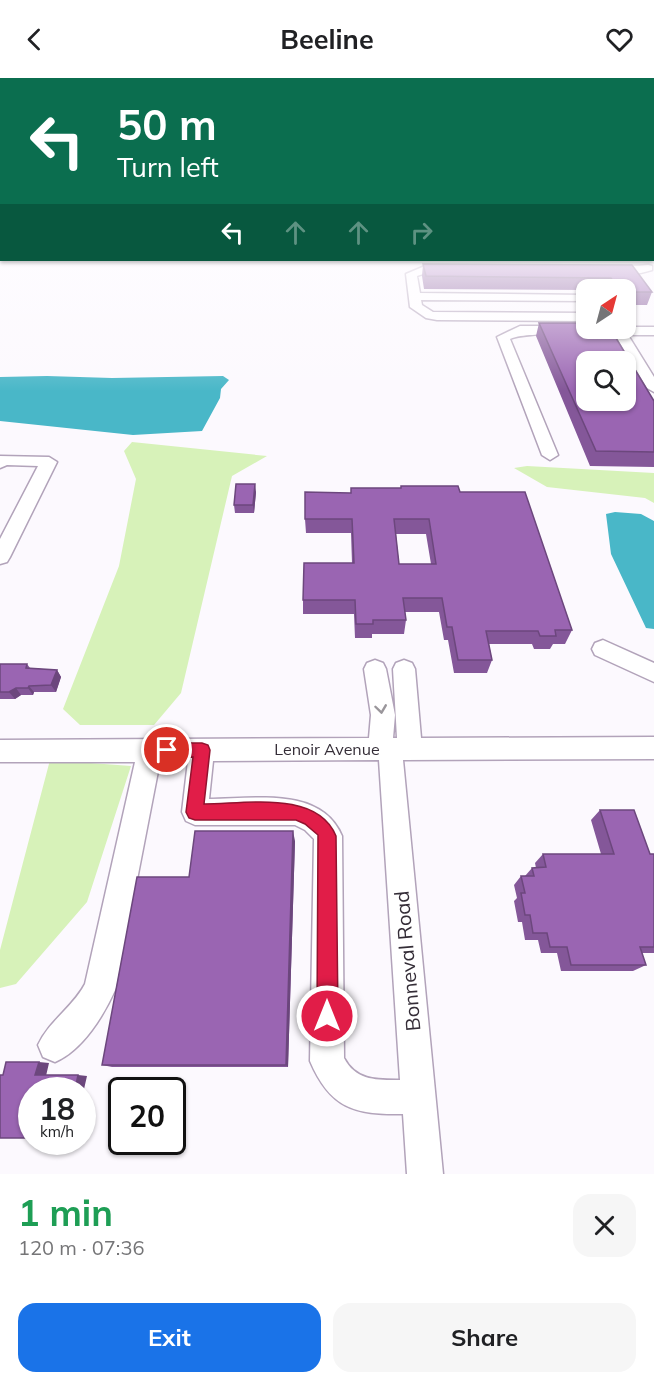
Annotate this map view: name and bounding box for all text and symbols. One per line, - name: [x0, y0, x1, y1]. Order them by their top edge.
- text: Beeline: [280, 22, 374, 56]
- icon: back: [18, 23, 51, 56]
- icon: heart: [603, 23, 636, 56]
- text: 50 m: [117, 98, 217, 151]
- icon: left: [18, 102, 96, 180]
- text: Turn left: [117, 150, 219, 184]
- icon: left: [216, 216, 249, 249]
- icon: ahead: [279, 216, 312, 249]
- icon: ahead: [342, 216, 375, 249]
- icon: right: [405, 216, 438, 249]
- north arrow: [576, 279, 636, 339]
- map controls: [576, 279, 636, 411]
- button: search: [576, 351, 636, 411]
- one-way arrow: [375, 704, 387, 713]
- pin: [141, 724, 192, 775]
- icon: arrive: [150, 733, 183, 766]
- street label: Lenoir Avenue: [274, 739, 380, 759]
- street label: Bonneval Road: [388, 890, 426, 1032]
- position arrow: [295, 984, 359, 1048]
- speed limit sign: 20: [108, 1077, 186, 1155]
- text: 18: [39, 1090, 75, 1128]
- text: km/h: [40, 1122, 74, 1141]
- text: 1 min: [18, 1190, 113, 1235]
- button: close: [573, 1194, 636, 1257]
- text: 120 m · 07:36: [18, 1235, 144, 1260]
- button: Exit: [18, 1303, 321, 1372]
- button: Share: [333, 1303, 636, 1372]

